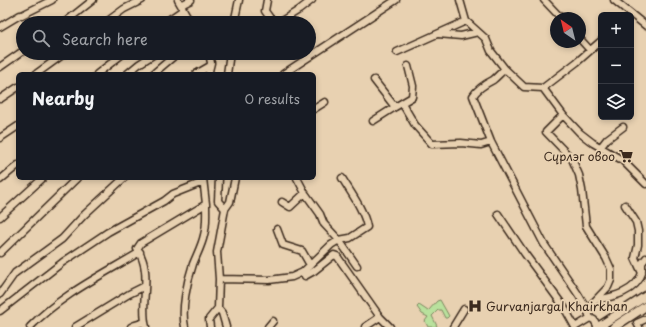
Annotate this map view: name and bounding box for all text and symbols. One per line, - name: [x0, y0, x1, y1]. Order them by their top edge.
- north arrow: [550, 12, 586, 48]
- map controls: [598, 12, 634, 120]
- button: +: [598, 12, 634, 48]
- search box: [16, 16, 316, 60]
- icon: search: [30, 27, 52, 49]
- text: Search here: [62, 27, 148, 50]
- button: −: [598, 48, 634, 84]
- button: layers: [598, 84, 634, 120]
- text: Nearby: [32, 85, 94, 111]
- text: 0 results: [245, 89, 300, 108]
- place label: Сүрлэг овоо: [544, 147, 615, 165]
- supermarket icon: Сүрлэг овоо: [618, 148, 634, 164]
- place label: Gurvanjargal Khairkhan: [486, 297, 628, 315]
- hospital icon: Gurvanjargal Khairkhan: [467, 298, 483, 314]

